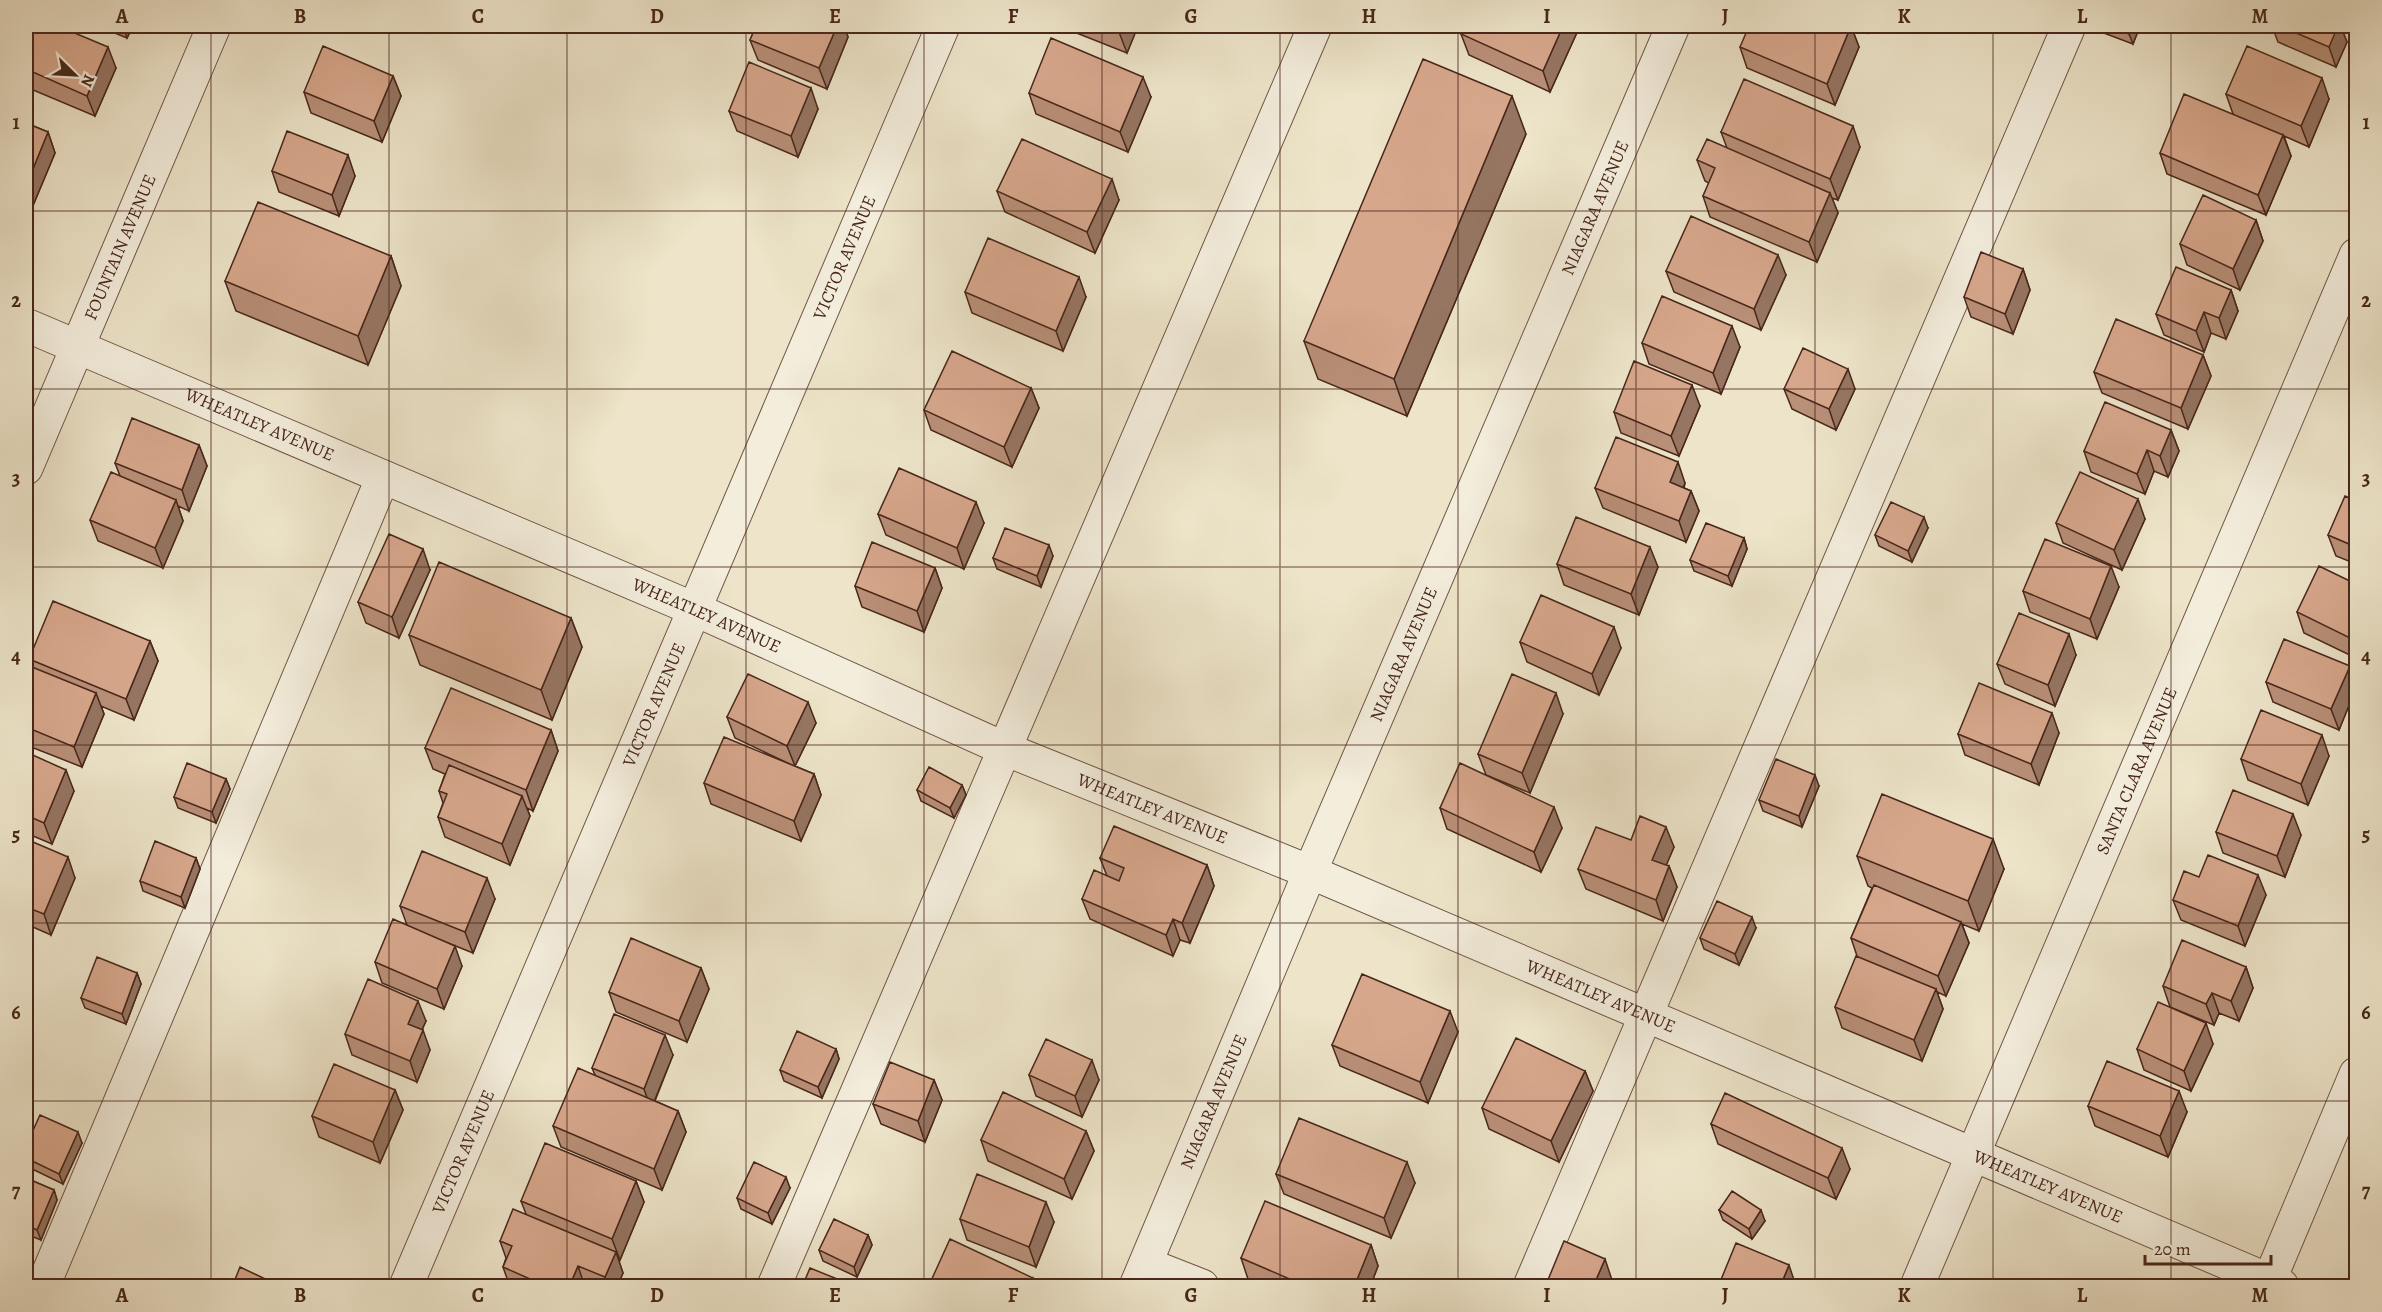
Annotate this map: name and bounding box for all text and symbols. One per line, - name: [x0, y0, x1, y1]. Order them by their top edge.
- text: A: [115, 3, 129, 30]
- text: B: [294, 3, 306, 30]
- text: C: [472, 3, 484, 30]
- text: D: [650, 3, 664, 30]
- text: E: [829, 3, 841, 30]
- text: F: [1008, 3, 1019, 30]
- text: G: [1184, 3, 1198, 30]
- text: H: [1362, 3, 1377, 30]
- text: I: [1543, 3, 1551, 30]
- text: J: [1722, 3, 1729, 30]
- text: K: [1897, 3, 1911, 30]
- text: L: [2077, 3, 2088, 30]
- text: M: [2252, 3, 2269, 30]
- north arrow: [45, 45, 105, 105]
- text: N: [75, 71, 100, 91]
- text: 1: [12, 109, 20, 136]
- text: 1: [2362, 109, 2370, 136]
- street label: NIAGARA AVENUE: [1556, 137, 1635, 279]
- street label: FOUNTAIN AVENUE: [78, 170, 162, 324]
- street label: VICTOR AVENUE: [807, 192, 881, 324]
- text: 2: [11, 287, 21, 314]
- text: 2: [2361, 287, 2371, 314]
- street label: WHEATLEY AVENUE: [180, 382, 338, 467]
- text: 3: [12, 465, 20, 492]
- text: 3: [2362, 465, 2370, 492]
- street label: WHEATLEY AVENUE: [628, 572, 785, 659]
- street label: NIAGARA AVENUE: [1364, 583, 1443, 725]
- street label: VICTOR AVENUE: [616, 639, 691, 771]
- text: 4: [11, 643, 21, 670]
- text: 4: [2361, 643, 2371, 670]
- street label: SANTA CLARA AVENUE: [2090, 683, 2183, 858]
- street label: WHEATLEY AVENUE: [1073, 767, 1231, 850]
- text: 5: [12, 821, 20, 848]
- text: 5: [2362, 821, 2370, 848]
- street label: WHEATLEY AVENUE: [1522, 953, 1679, 1038]
- text: 6: [11, 999, 21, 1026]
- text: 6: [2361, 999, 2371, 1026]
- street label: NIAGARA AVENUE: [1174, 1030, 1253, 1173]
- street label: VICTOR AVENUE: [426, 1086, 500, 1218]
- street label: WHEATLEY AVENUE: [1969, 1144, 2126, 1229]
- text: 7: [12, 1177, 21, 1204]
- text: 7: [2362, 1177, 2371, 1204]
- scale bar: [2145, 1228, 2271, 1266]
- text: 20 m: [2154, 1237, 2191, 1261]
- text: A: [115, 1282, 129, 1309]
- text: B: [294, 1282, 306, 1309]
- text: C: [472, 1282, 484, 1309]
- text: D: [650, 1282, 664, 1309]
- text: E: [829, 1282, 841, 1309]
- text: F: [1008, 1282, 1019, 1309]
- text: G: [1184, 1282, 1198, 1309]
- text: H: [1362, 1282, 1377, 1309]
- text: I: [1543, 1282, 1551, 1309]
- text: J: [1722, 1282, 1729, 1309]
- text: K: [1897, 1282, 1911, 1309]
- text: L: [2077, 1282, 2088, 1309]
- text: M: [2252, 1282, 2269, 1309]

